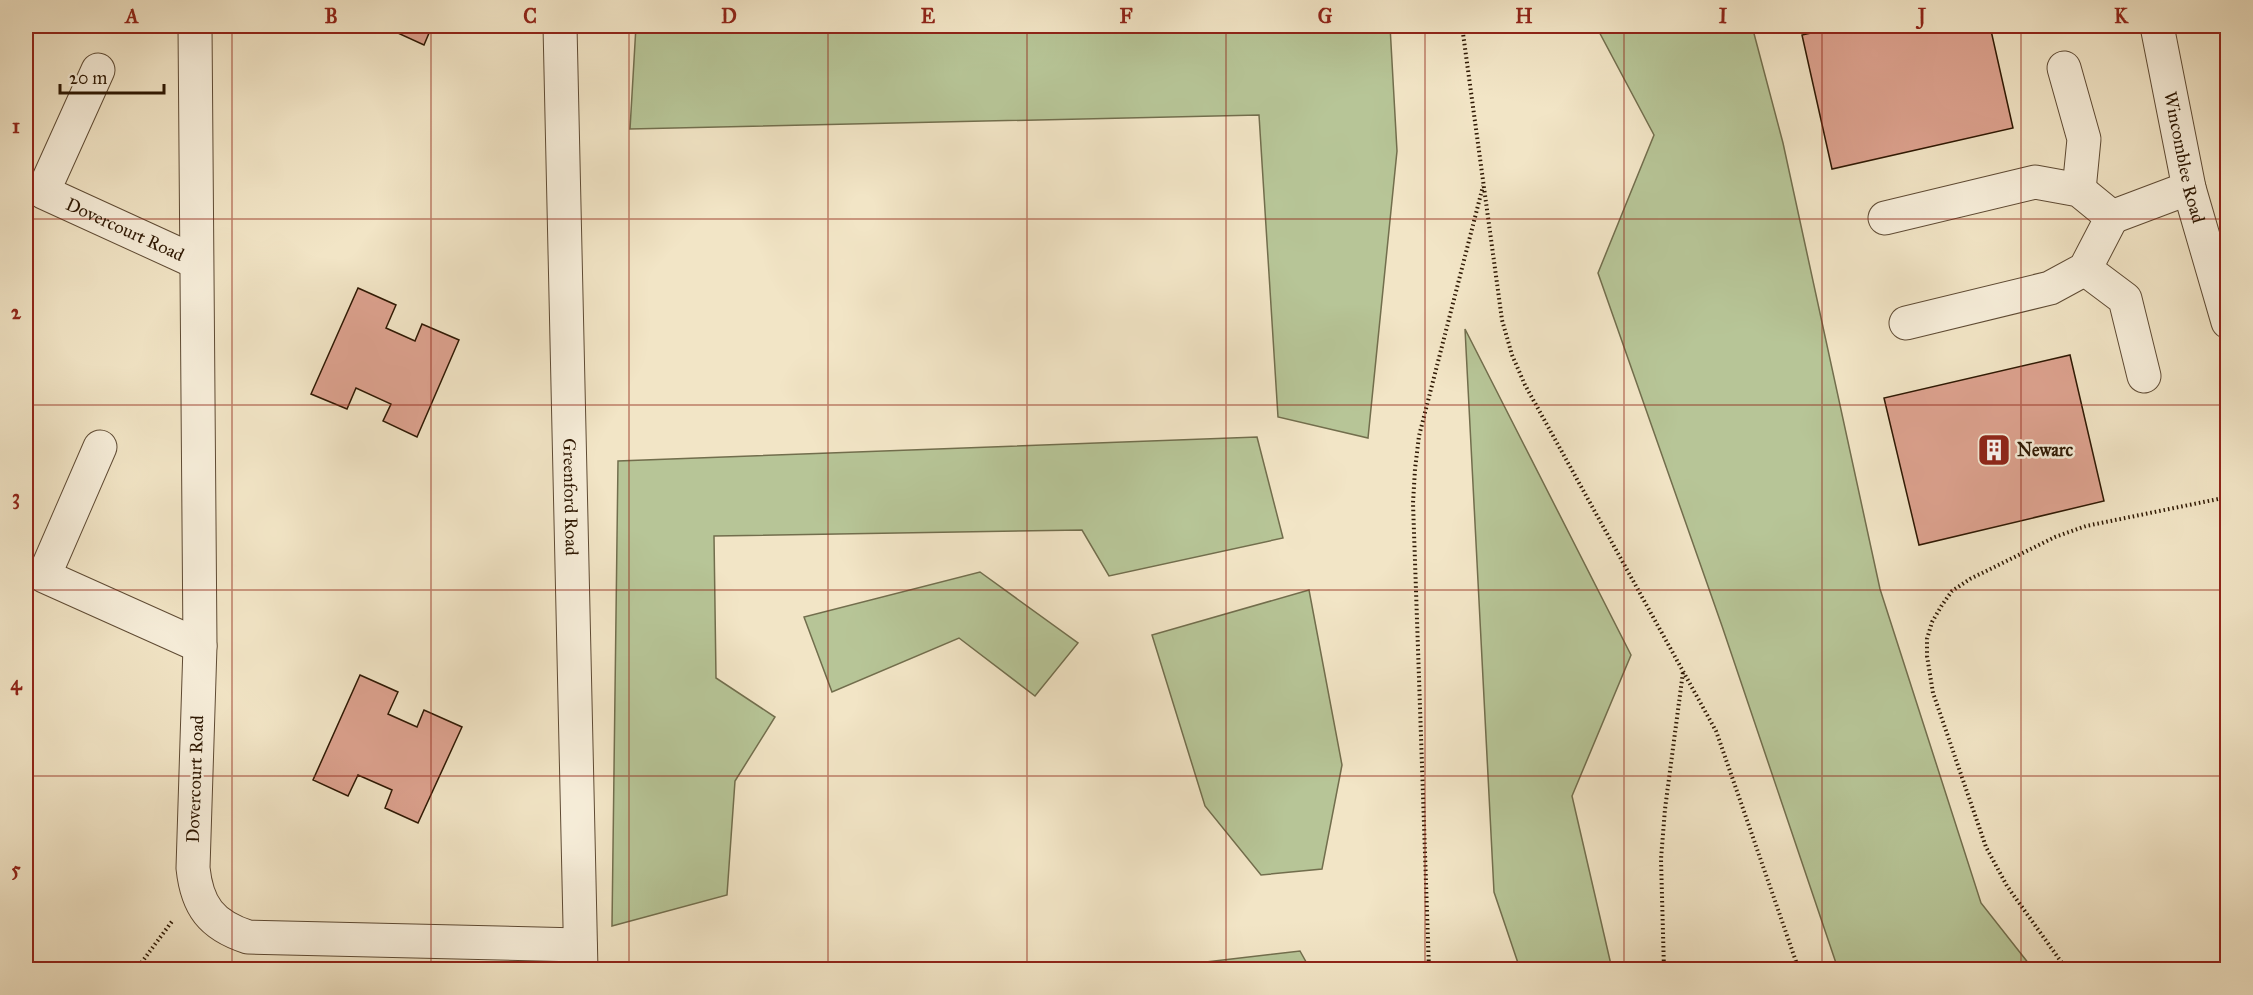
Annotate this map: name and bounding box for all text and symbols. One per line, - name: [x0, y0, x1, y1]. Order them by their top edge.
- text: A: [123, 4, 139, 28]
- text: B: [324, 4, 338, 28]
- text: C: [523, 4, 537, 28]
- text: D: [721, 4, 737, 28]
- text: E: [921, 4, 936, 28]
- text: F: [1119, 4, 1133, 28]
- text: G: [1318, 4, 1333, 28]
- text: H: [1515, 4, 1533, 28]
- text: I: [1719, 4, 1728, 28]
- text: J: [1915, 4, 1927, 30]
- text: K: [2114, 4, 2129, 28]
- scale bar: [60, 57, 164, 95]
- text: 20 m: [69, 67, 107, 89]
- street label: Wincomblee Road: [2159, 89, 2210, 226]
- text: 1: [12, 114, 20, 138]
- street label: Dovercourt Road: [62, 193, 188, 266]
- text: 2: [11, 300, 22, 324]
- building icon: Newarc: [1976, 432, 2012, 468]
- street label: Greenford Road: [558, 438, 583, 556]
- place label: Newarc: [2017, 439, 2073, 461]
- text: 3: [12, 485, 20, 510]
- text: 4: [10, 671, 22, 696]
- street label: Dovercourt Road: [182, 715, 208, 843]
- text: 5: [11, 857, 21, 881]

